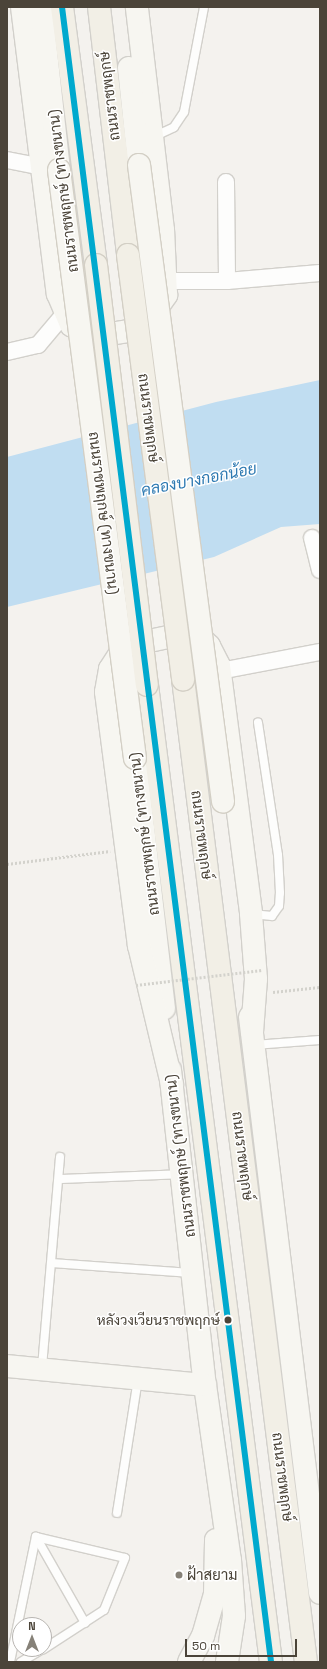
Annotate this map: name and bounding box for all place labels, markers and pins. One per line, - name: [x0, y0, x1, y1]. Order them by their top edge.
- place label: หลังวงเวียนราชพฤกษ์: [97, 1312, 220, 1328]
- marker: หลังวงเวียนราชพฤกษ์: [223, 1315, 233, 1325]
- place label: ฝ้าสยาม: [187, 1566, 237, 1584]
- marker: ฝ้าสยาม: [174, 1570, 184, 1580]

